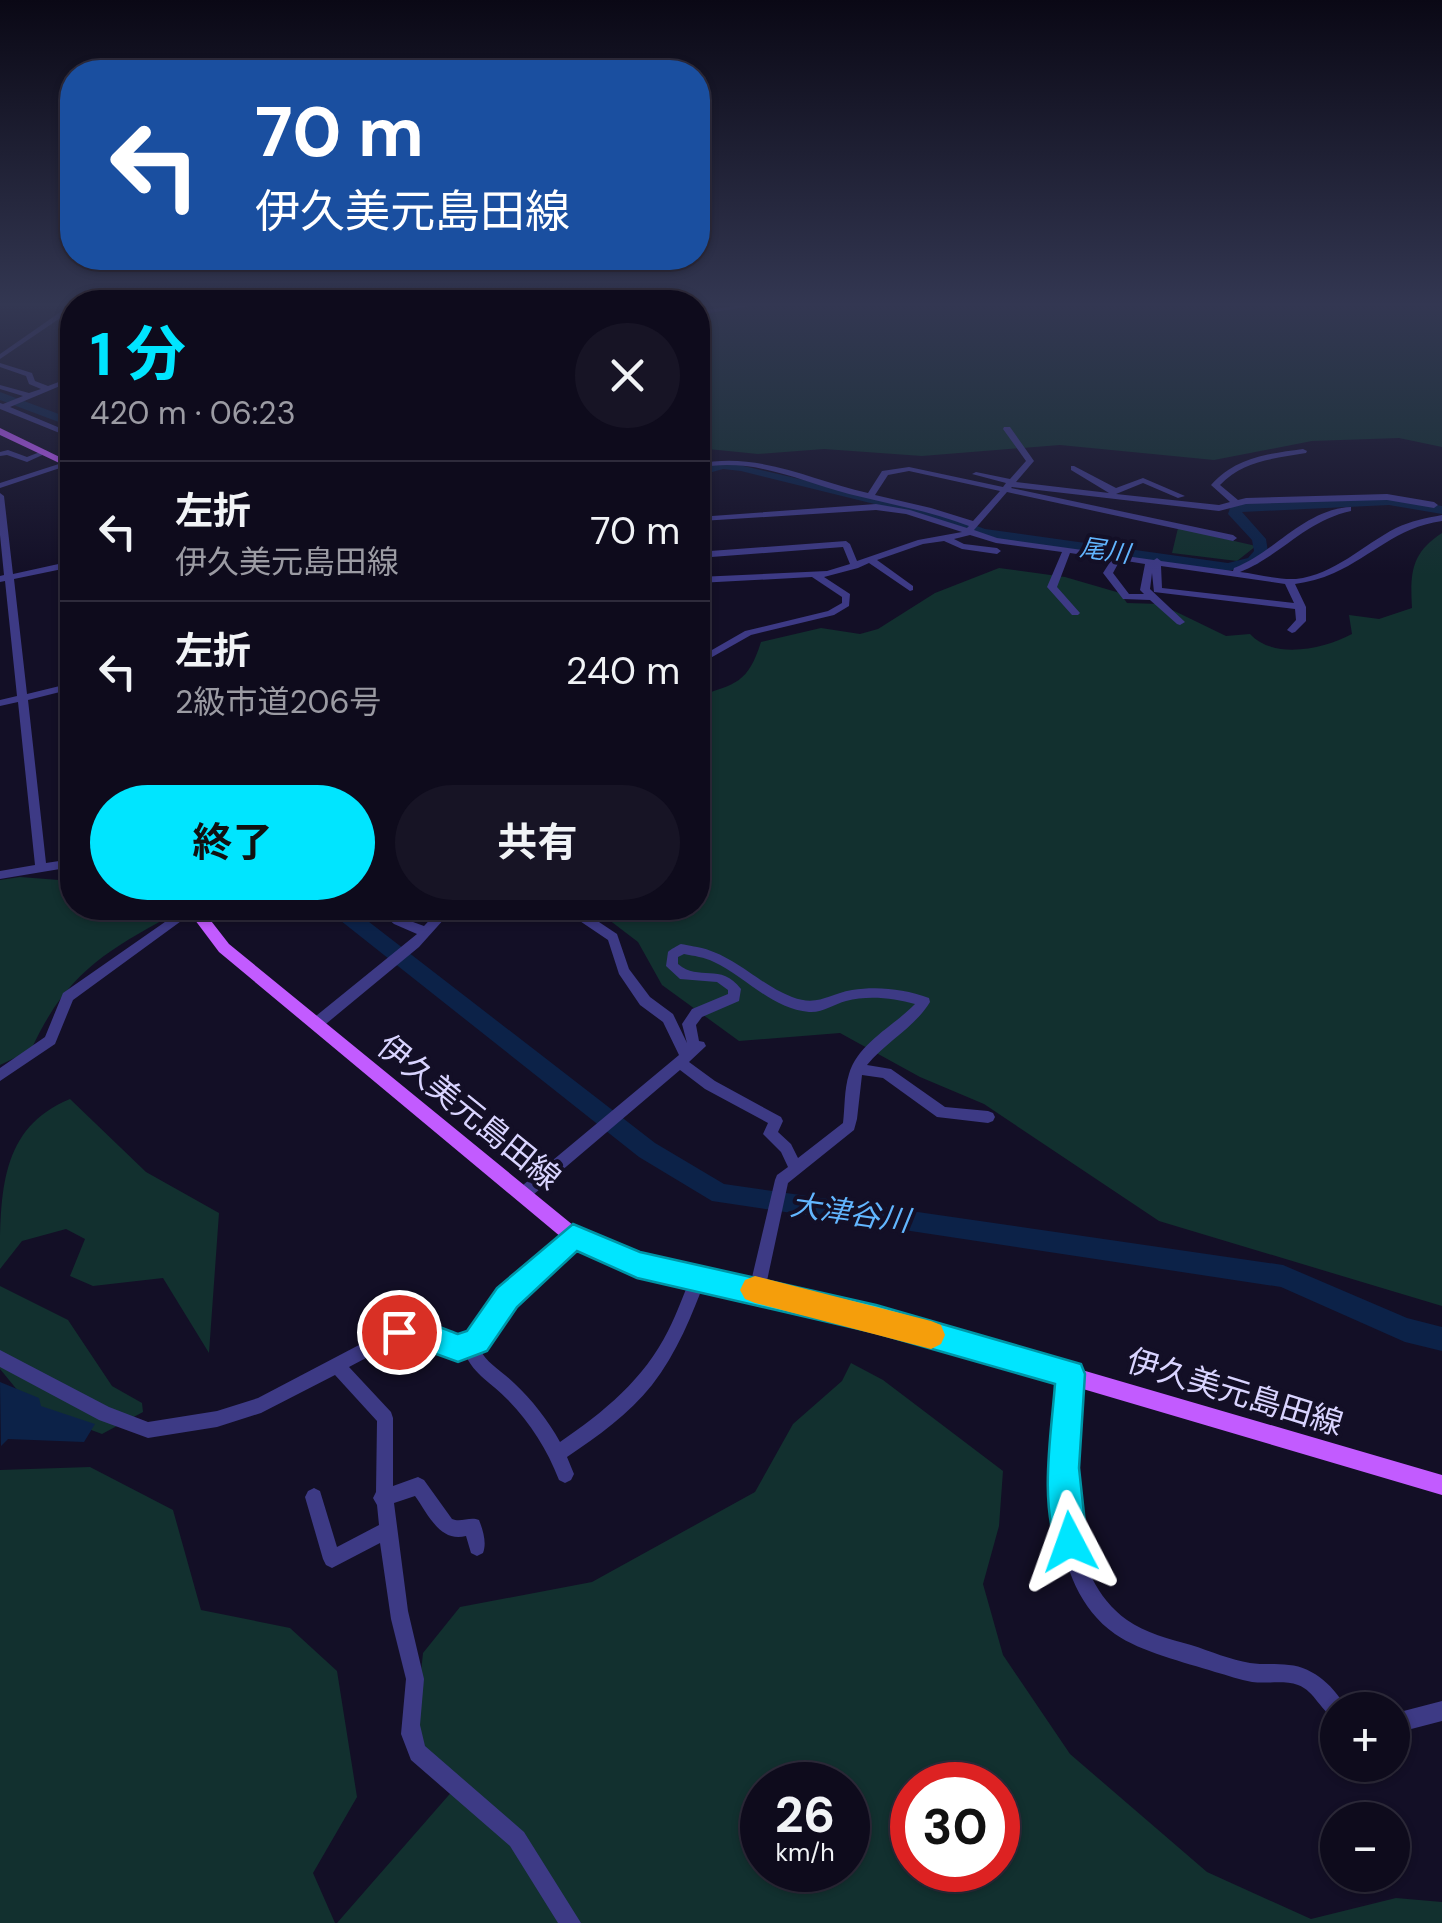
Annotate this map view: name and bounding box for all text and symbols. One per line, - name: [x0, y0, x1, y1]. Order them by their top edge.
- text: 70 m: [255, 87, 424, 178]
- icon: left: [90, 100, 220, 230]
- text: 伊久美元島田線: [255, 182, 570, 241]
- text: 1 分: [90, 315, 186, 394]
- button: close: [575, 323, 680, 428]
- text: 420 m · 06:23: [90, 392, 296, 434]
- text: 左折: [175, 486, 251, 536]
- icon: left: [90, 504, 145, 559]
- text: 70 m: [590, 506, 680, 556]
- water label: 尾川: [1078, 531, 1135, 571]
- text: 伊久美元島田線: [175, 541, 399, 583]
- text: 左折: [175, 626, 251, 676]
- icon: left: [90, 644, 145, 699]
- text: 240 m: [566, 646, 680, 696]
- text: 2級市道206号: [175, 681, 382, 723]
- button: 終了: [90, 785, 375, 900]
- button: 共有: [395, 785, 680, 900]
- street label: 伊久美元島田線: [369, 1025, 569, 1199]
- water label: 大津谷川: [788, 1185, 915, 1241]
- pin: [357, 1290, 442, 1375]
- icon: arrive: [372, 1305, 427, 1360]
- street label: 伊久美元島田線: [1122, 1339, 1348, 1445]
- position arrow: [1018, 1490, 1122, 1594]
- map controls: [1320, 1692, 1410, 1892]
- button: +: [1320, 1692, 1410, 1782]
- speed limit sign: 30: [890, 1762, 1020, 1892]
- text: 26: [775, 1782, 835, 1848]
- button: −: [1320, 1802, 1410, 1892]
- text: km/h: [775, 1836, 835, 1869]

